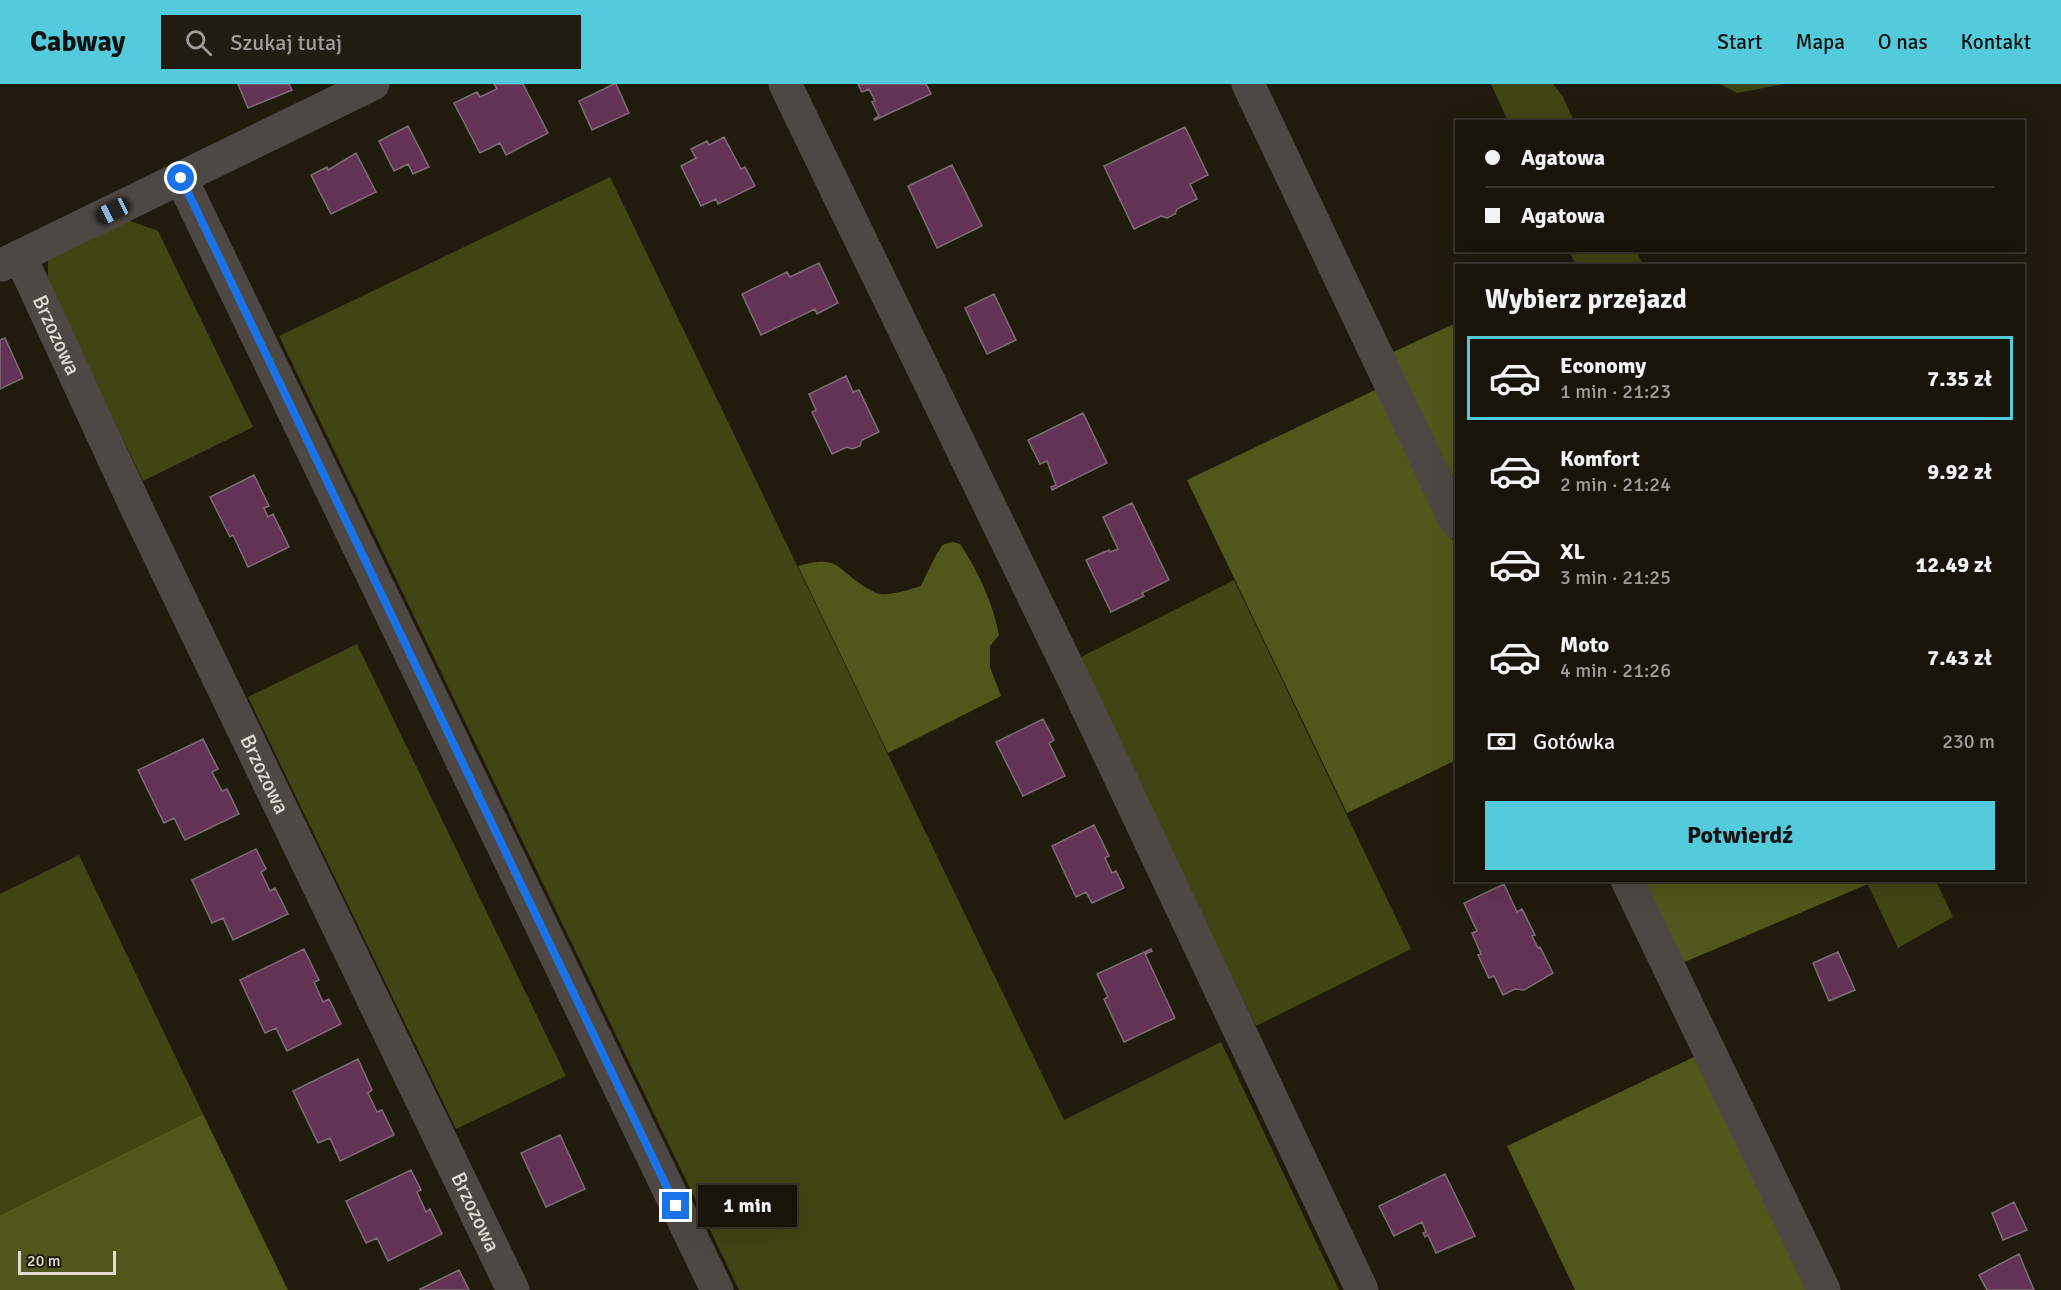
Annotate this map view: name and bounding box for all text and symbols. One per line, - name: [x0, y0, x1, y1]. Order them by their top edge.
- search box: [161, 15, 581, 69]
- text: Cabway: [30, 25, 125, 59]
- icon: search: [182, 26, 215, 59]
- text: Szukaj tutaj: [230, 29, 342, 56]
- text: Start: [1717, 29, 1762, 55]
- text: Mapa: [1795, 29, 1845, 55]
- text: O nas: [1878, 29, 1928, 55]
- text: Kontakt: [1961, 29, 2031, 55]
- text: Agatowa: [1521, 144, 1605, 171]
- route start: [167, 164, 194, 191]
- car: [93, 195, 133, 227]
- text: Agatowa: [1521, 202, 1605, 229]
- text: Wybierz przejazd: [1485, 283, 1687, 316]
- street label: Brzozowa: [27, 291, 86, 379]
- icon: car: [1488, 351, 1542, 405]
- text: Economy: [1560, 352, 1646, 379]
- text: 7.35 zł: [1927, 365, 1992, 392]
- text: 1 min · 21:23: [1560, 379, 1671, 404]
- icon: car: [1488, 444, 1542, 498]
- text: Komfort: [1560, 445, 1640, 472]
- text: 9.92 zł: [1927, 458, 1992, 485]
- text: 2 min · 21:24: [1560, 472, 1671, 497]
- icon: car: [1488, 537, 1542, 591]
- text: XL: [1560, 538, 1585, 565]
- text: 12.49 zł: [1915, 551, 1992, 578]
- text: 3 min · 21:25: [1560, 565, 1671, 590]
- icon: car: [1488, 630, 1542, 684]
- text: Moto: [1560, 631, 1609, 658]
- text: 7.43 zł: [1927, 644, 1992, 671]
- text: 4 min · 21:26: [1560, 658, 1671, 683]
- icon: cash: [1485, 725, 1518, 758]
- text: Gotówka: [1533, 728, 1615, 755]
- text: 230 m: [1942, 729, 1995, 754]
- street label: Brzozowa: [234, 730, 295, 818]
- button: Potwierdź: [1485, 801, 1995, 870]
- street label: Brzozowa: [445, 1168, 506, 1256]
- callout: 1 min: [697, 1185, 796, 1227]
- route end: [662, 1192, 689, 1219]
- text: 1 min: [723, 1193, 772, 1218]
- scale bar: [18, 1248, 116, 1276]
- text: 20 m: [27, 1251, 61, 1271]

